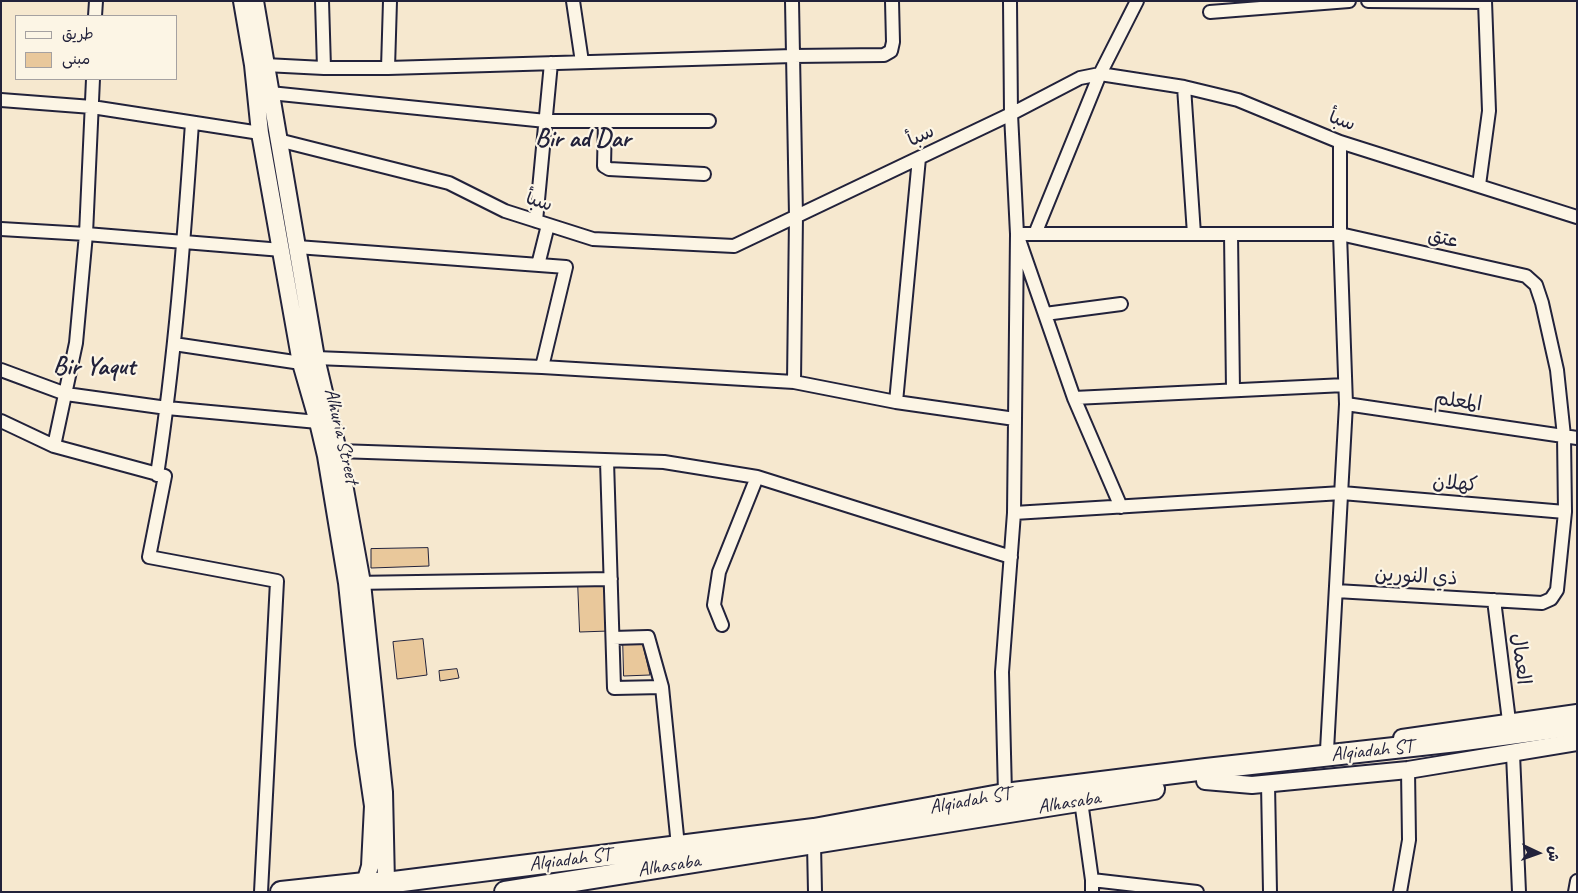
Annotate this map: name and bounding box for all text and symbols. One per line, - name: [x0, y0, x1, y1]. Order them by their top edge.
- legend: [15, 15, 178, 80]
- text: طريق: [62, 25, 94, 44]
- text: مبنى: [62, 50, 90, 69]
- street label: سبأ: [1325, 105, 1359, 137]
- street label: سبأ: [904, 119, 938, 153]
- district label: Bir ad Dar: [535, 124, 631, 154]
- street label: سبأ: [522, 186, 556, 218]
- street label: عتق: [1425, 224, 1461, 254]
- district label: Bir Yaqut: [53, 352, 135, 382]
- street label: Alhuria Street: [318, 386, 364, 486]
- street label: المعلم: [1433, 387, 1483, 417]
- street label: كهلان: [1431, 470, 1479, 498]
- street label: ذي النورين: [1374, 563, 1458, 591]
- street label: العمال: [1505, 632, 1535, 686]
- street label: Alqiadah ST: [1330, 735, 1414, 767]
- street label: Alqiadah ST: [928, 782, 1012, 820]
- street label: Alhasaba: [1036, 786, 1102, 820]
- north arrow: [1513, 828, 1563, 878]
- street label: Alqiadah ST: [528, 843, 612, 877]
- text: ش: [1545, 846, 1562, 862]
- street label: Alhasaba: [636, 849, 702, 883]

